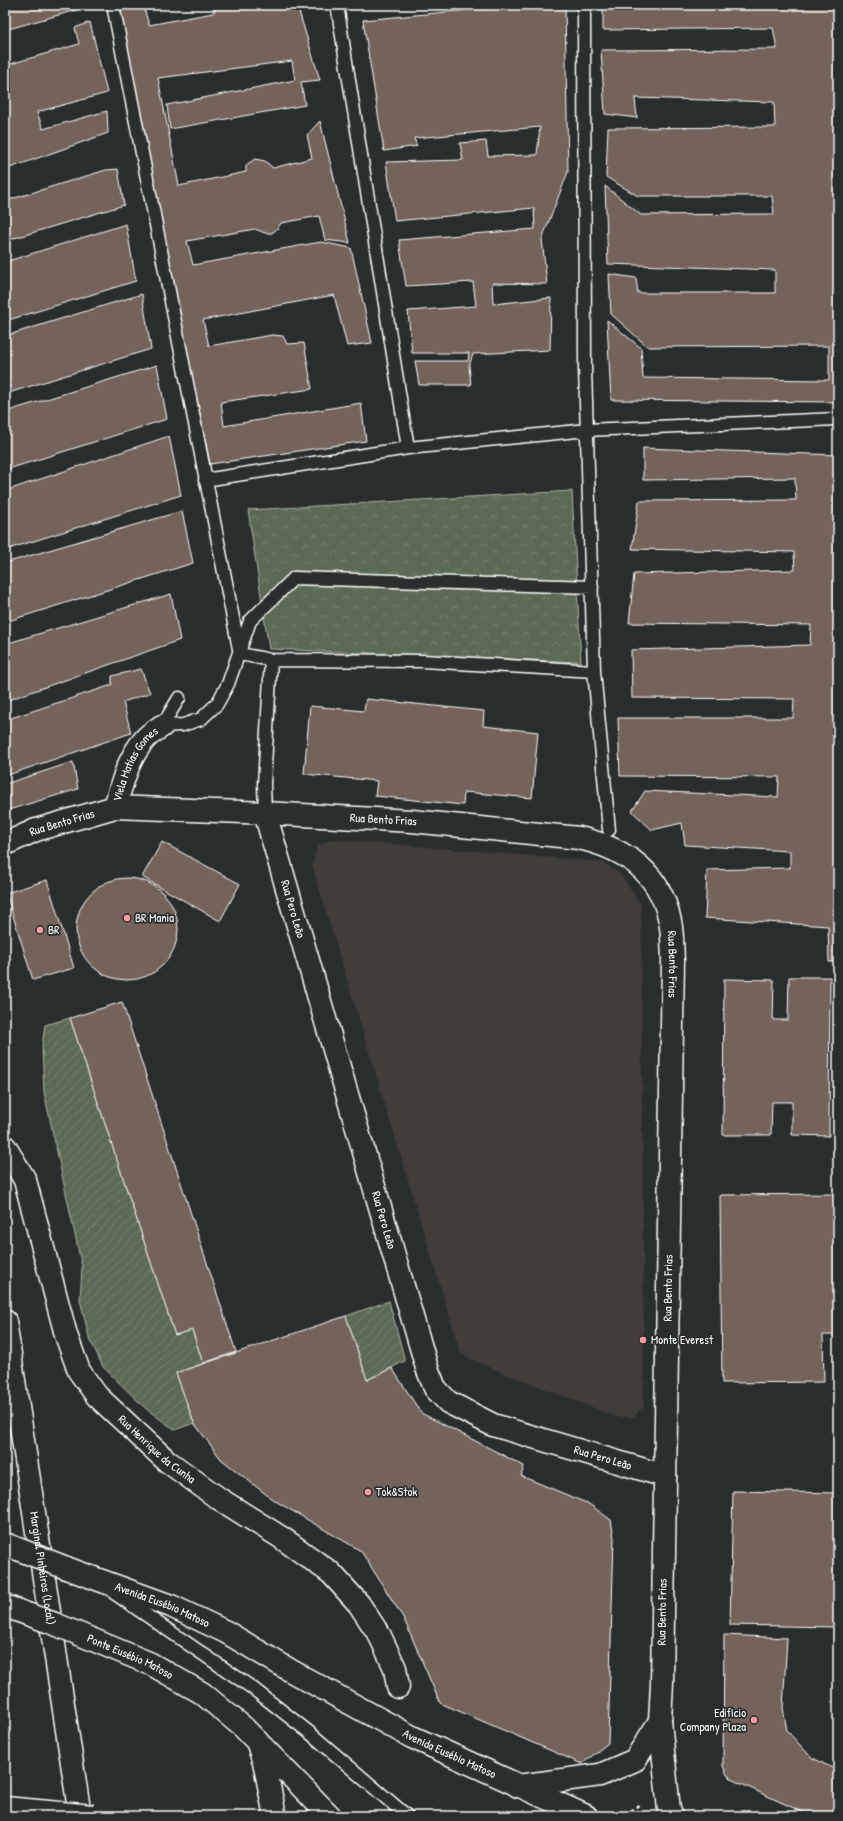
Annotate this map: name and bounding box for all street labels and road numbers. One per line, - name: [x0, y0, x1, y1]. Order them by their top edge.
- street label: Viela Matias Gomes: [108, 722, 161, 803]
- street label: Rua Bento Frias: [26, 804, 97, 840]
- street label: Rua Bento Frias: [350, 809, 418, 829]
- street label: Rua Pero Leão: [277, 878, 310, 940]
- street label: Rua Bento Frias: [664, 930, 682, 998]
- street label: Rua Pero Leão: [368, 1189, 401, 1251]
- street label: Rua Bento Frias: [658, 1254, 677, 1322]
- street label: Rua Henrique da Cunha: [114, 1411, 199, 1487]
- street label: Rua Pero Leão: [572, 1441, 634, 1474]
- street label: Marginal Pinheiros (Local): [26, 1510, 60, 1626]
- street label: Avenida Eusébio Matoso: [113, 1577, 213, 1631]
- street label: Rua Bento Frias: [652, 1578, 671, 1646]
- street label: Ponte Eusébio Matoso: [85, 1629, 177, 1683]
- street label: Avenida Eusébio Matoso: [400, 1725, 499, 1782]

